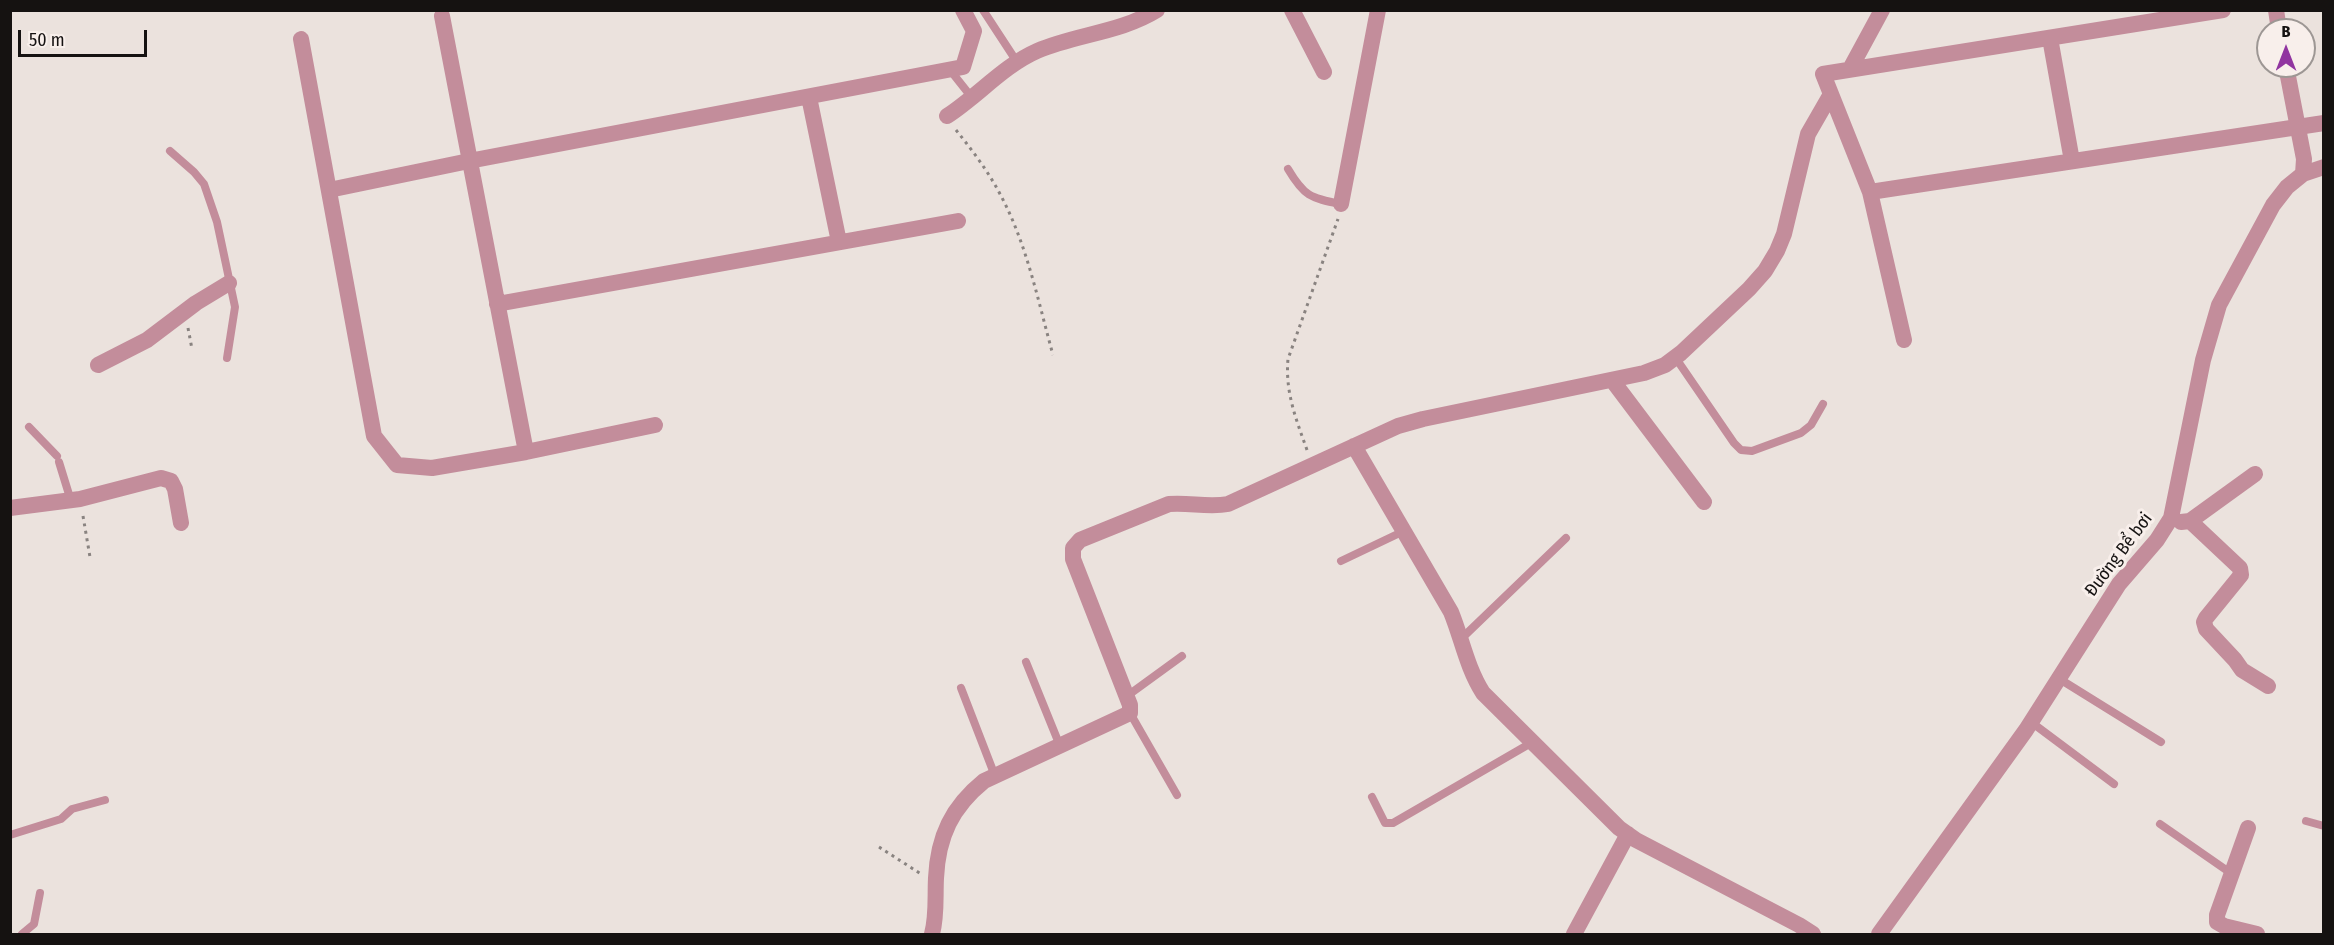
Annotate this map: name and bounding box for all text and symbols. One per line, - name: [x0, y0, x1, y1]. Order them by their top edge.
- scale bar: [21, 18, 150, 56]
- north arrow: [2256, 18, 2316, 78]
- text: B: [2282, 22, 2290, 41]
- text: 50 m: [29, 29, 65, 51]
- street label: Đường Bể bơi: [2081, 509, 2157, 601]

